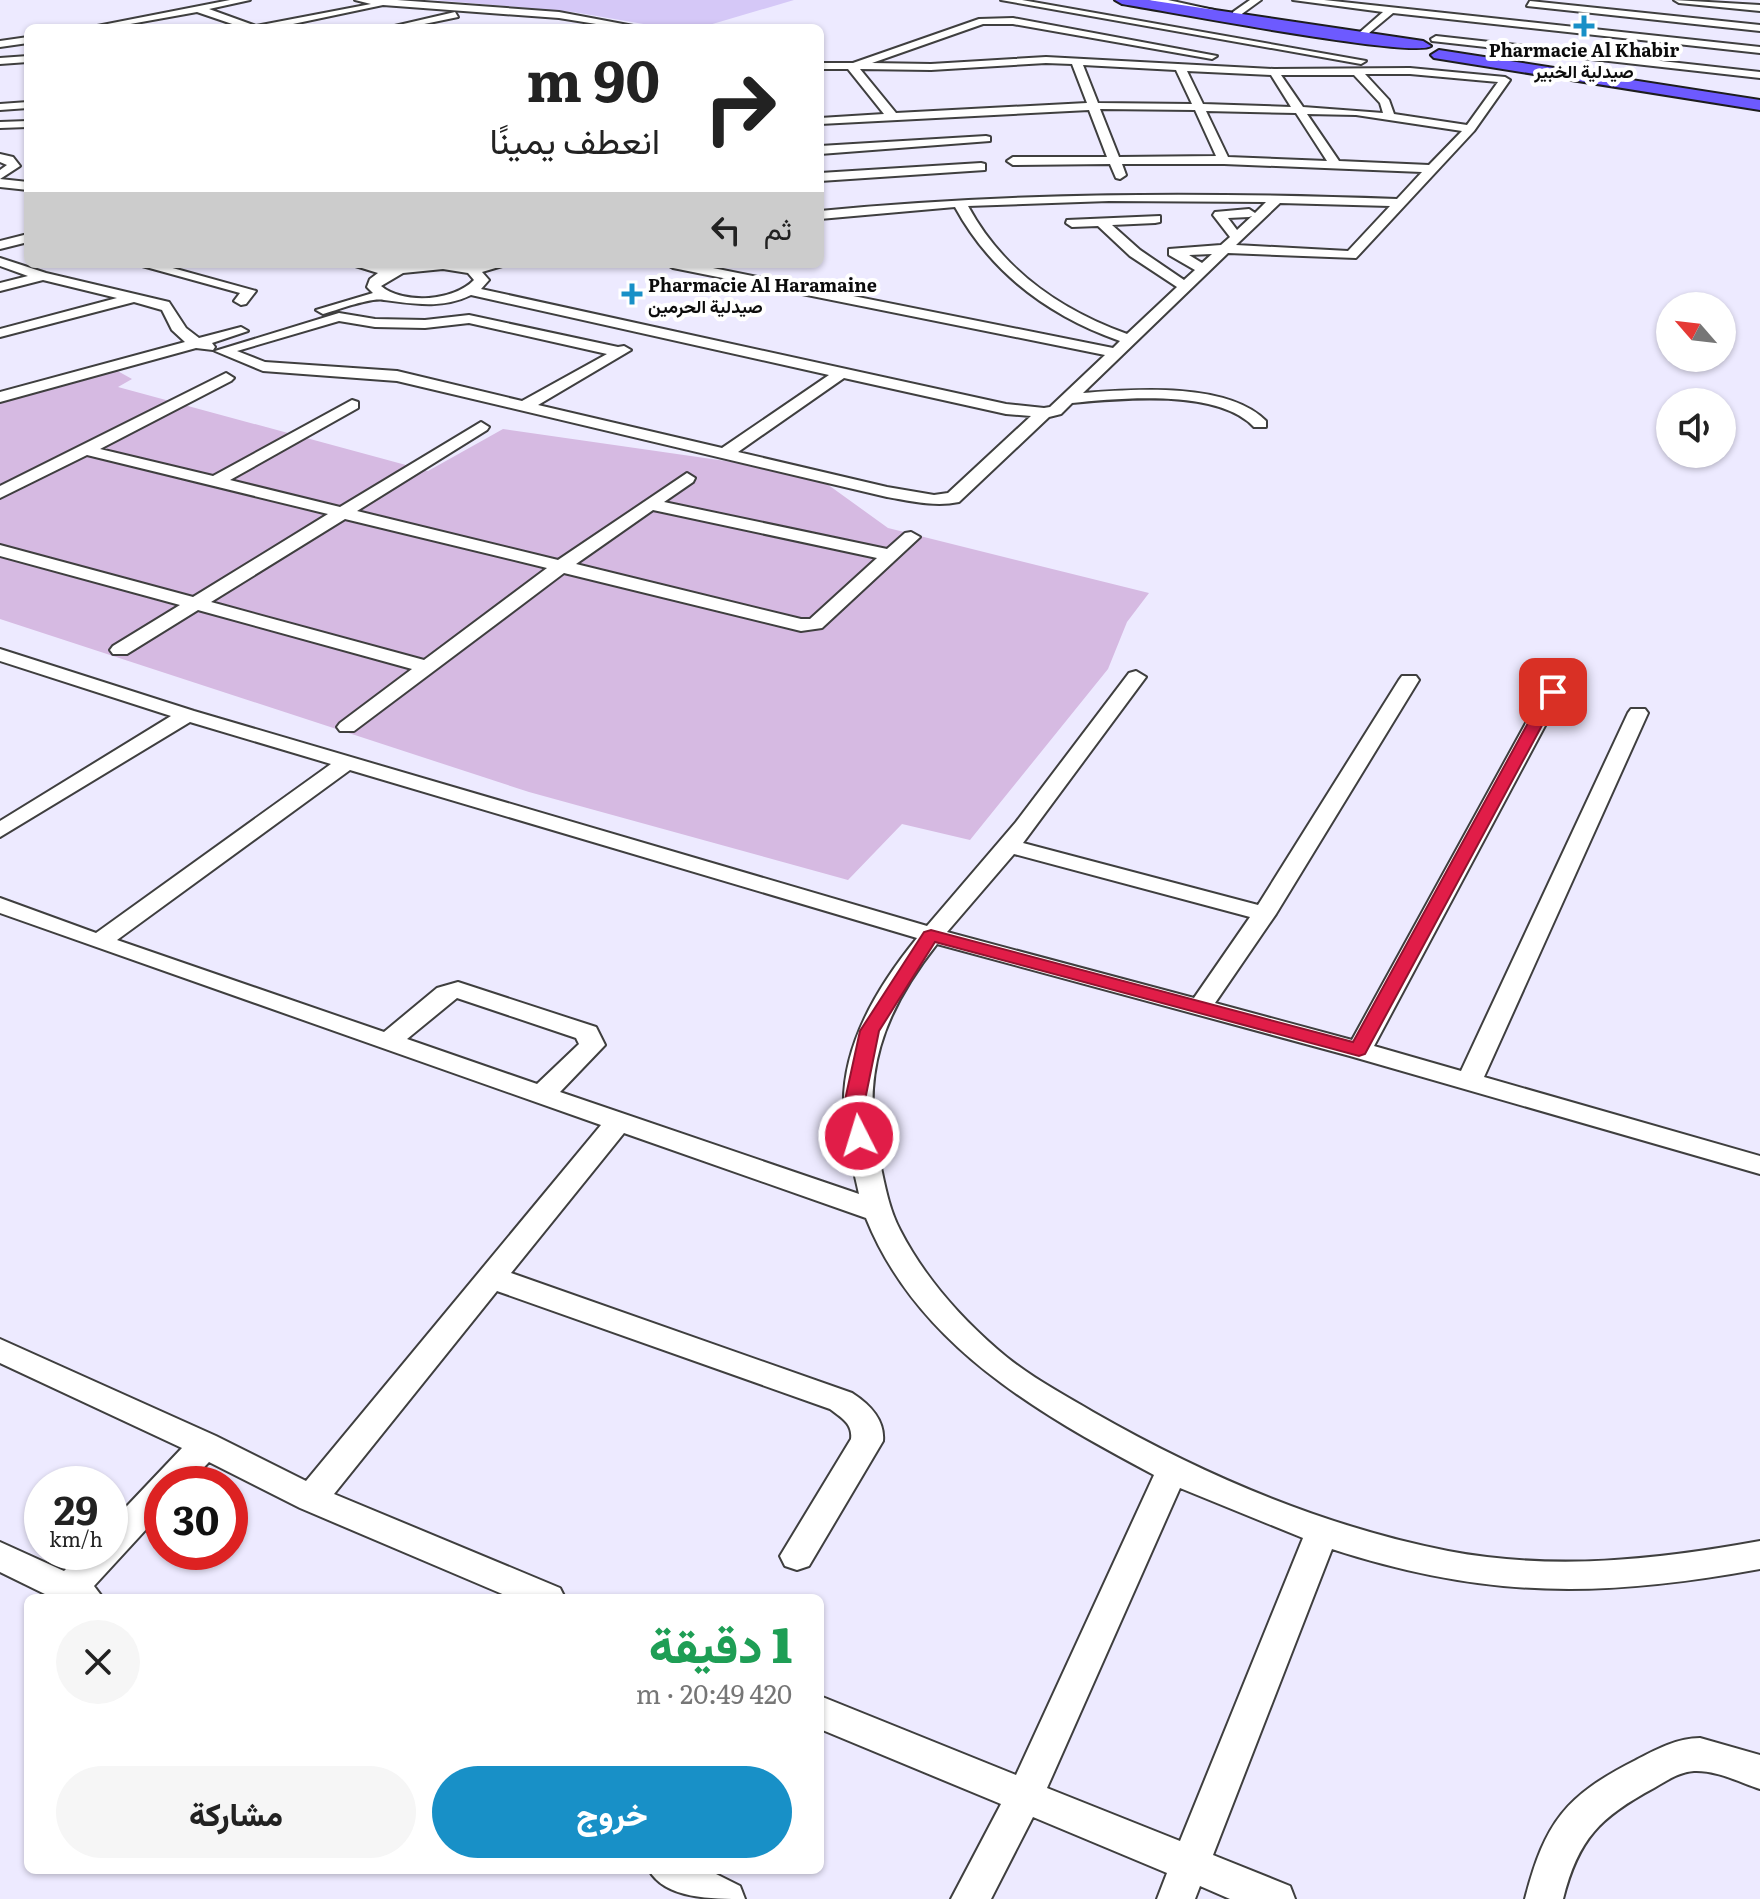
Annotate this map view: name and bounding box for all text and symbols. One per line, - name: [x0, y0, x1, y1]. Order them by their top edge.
- marker: Pharmacie Al Khabir صيدلية الخبير: [1575, 17, 1593, 35]
- text: 90 m: [526, 36, 660, 119]
- place label: Pharmacie Al Khabir صيدلية الخبير: [1489, 36, 1680, 84]
- icon: right: [688, 56, 792, 160]
- text: انعطف يمينًا: [489, 112, 660, 165]
- text: ثم: [764, 205, 792, 249]
- icon: left: [704, 208, 748, 252]
- place label: Pharmacie Al Haramaine صيدلية الحرمين: [648, 271, 877, 319]
- marker: Pharmacie Al Haramaine صيدلية الحرمين: [623, 285, 641, 303]
- north arrow: [1656, 292, 1736, 372]
- map controls: [1656, 292, 1736, 468]
- button: sound: [1656, 388, 1736, 468]
- pin: [1519, 658, 1587, 726]
- icon: arrive: [1531, 670, 1575, 714]
- position arrow: [817, 1094, 901, 1178]
- speed limit sign: 30: [144, 1466, 248, 1570]
- text: 29: [54, 1478, 98, 1537]
- text: km/h: [49, 1523, 103, 1553]
- text: 1 دقيقة: [649, 1607, 792, 1678]
- button: close: [56, 1620, 140, 1704]
- text: 420 m · 20:49: [636, 1673, 792, 1712]
- button: مشاركة: [56, 1766, 416, 1858]
- button: خروج: [432, 1766, 792, 1858]

